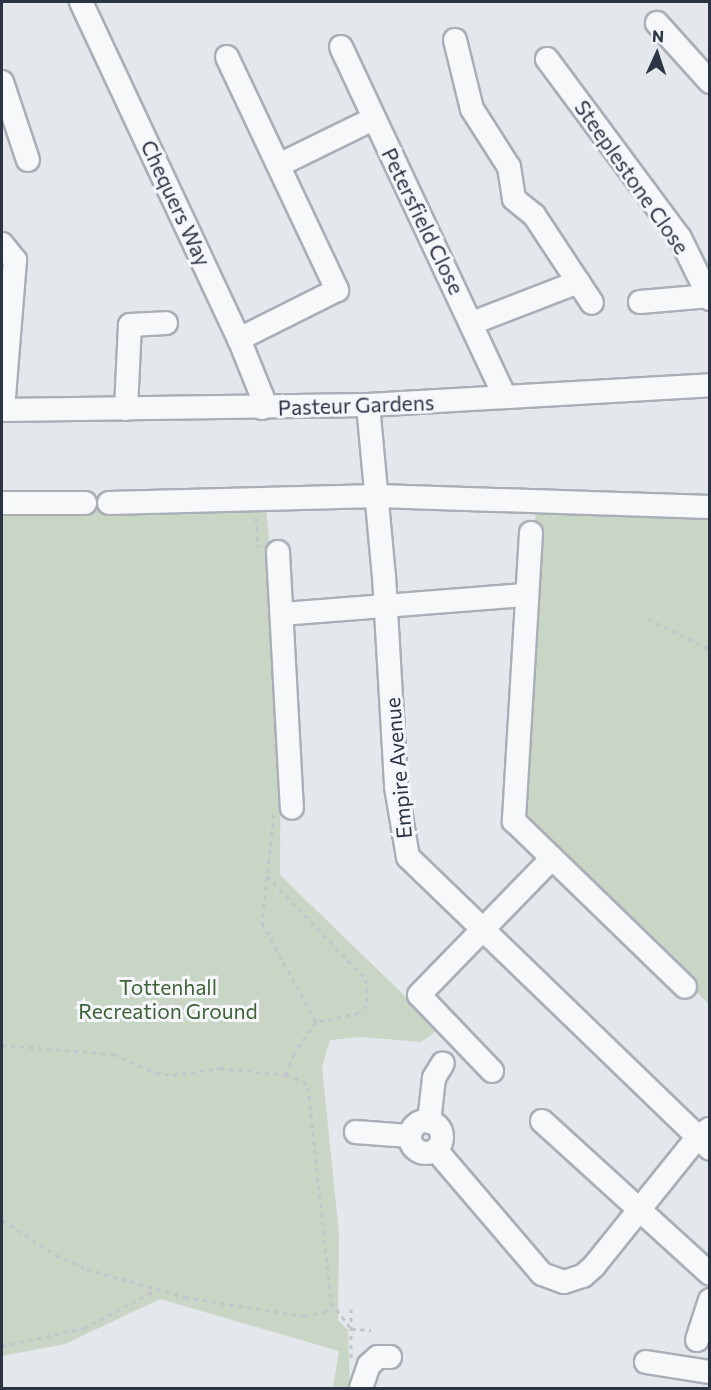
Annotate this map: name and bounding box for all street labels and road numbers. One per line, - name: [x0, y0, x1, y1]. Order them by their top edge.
- street label: Steeplestone Close: [570, 95, 694, 259]
- street label: Chequers Way: [136, 136, 216, 270]
- street label: Petersfield Close: [377, 144, 469, 298]
- street label: Pasteur Gardens: [277, 390, 435, 420]
- street label: Empire Avenue: [379, 696, 417, 840]

